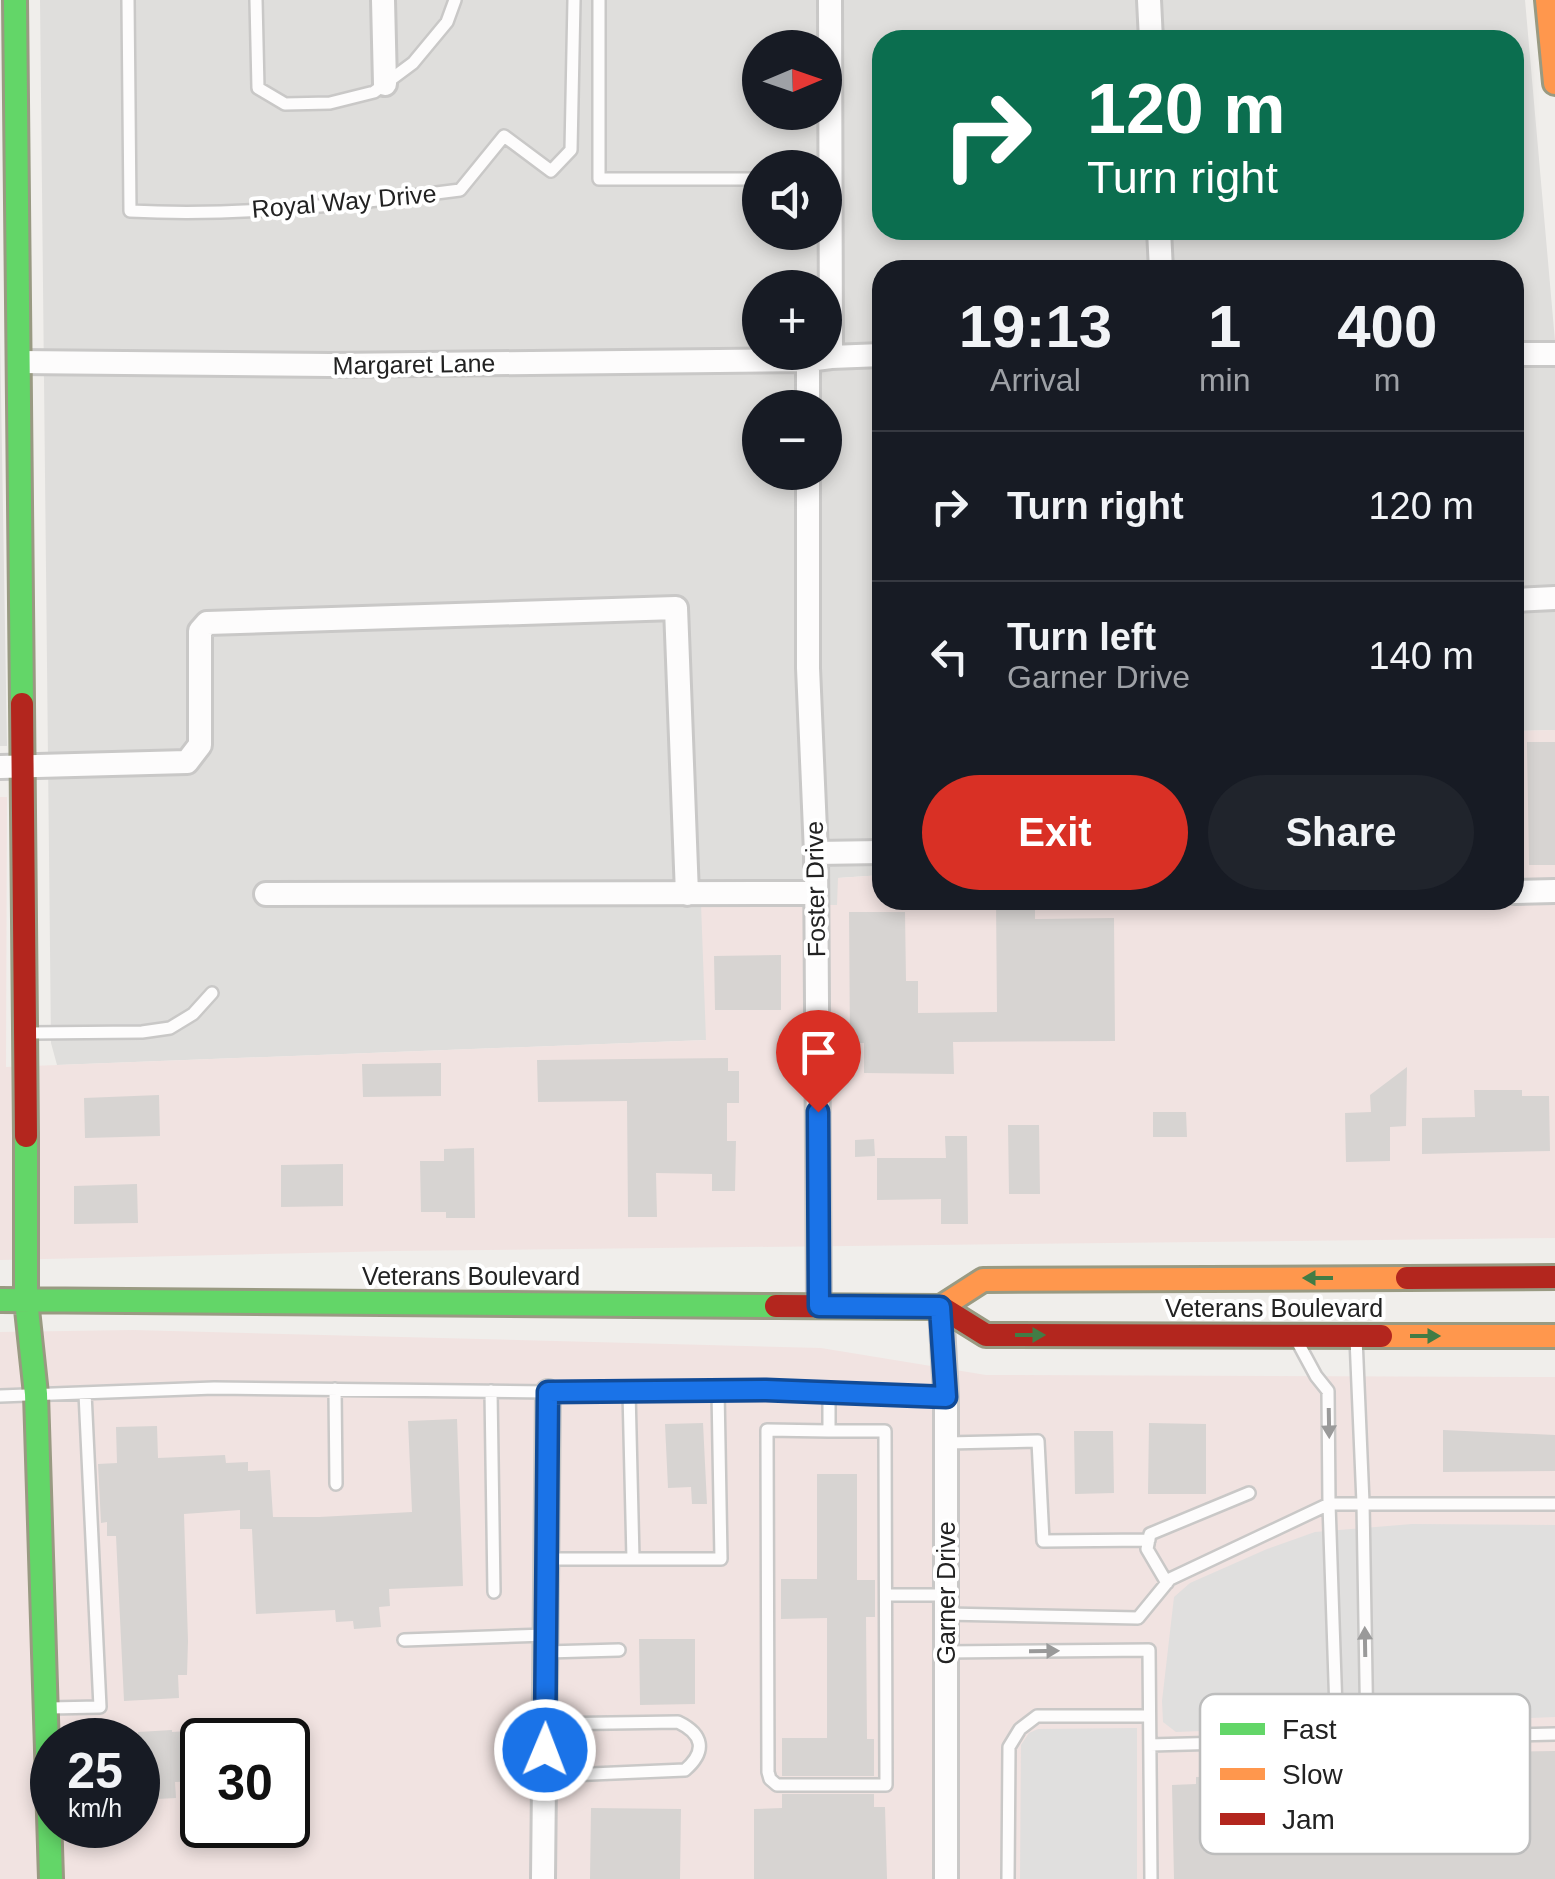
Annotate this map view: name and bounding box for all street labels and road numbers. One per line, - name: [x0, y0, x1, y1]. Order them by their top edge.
- street label: Royal Way Drive: [251, 179, 437, 223]
- street label: Margaret Lane: [332, 349, 496, 379]
- street label: Foster Drive: [800, 821, 830, 957]
- street label: Veterans Boulevard: [362, 1262, 580, 1290]
- street label: Veterans Boulevard: [1165, 1294, 1383, 1322]
- street label: Garner Drive: [932, 1521, 960, 1665]

